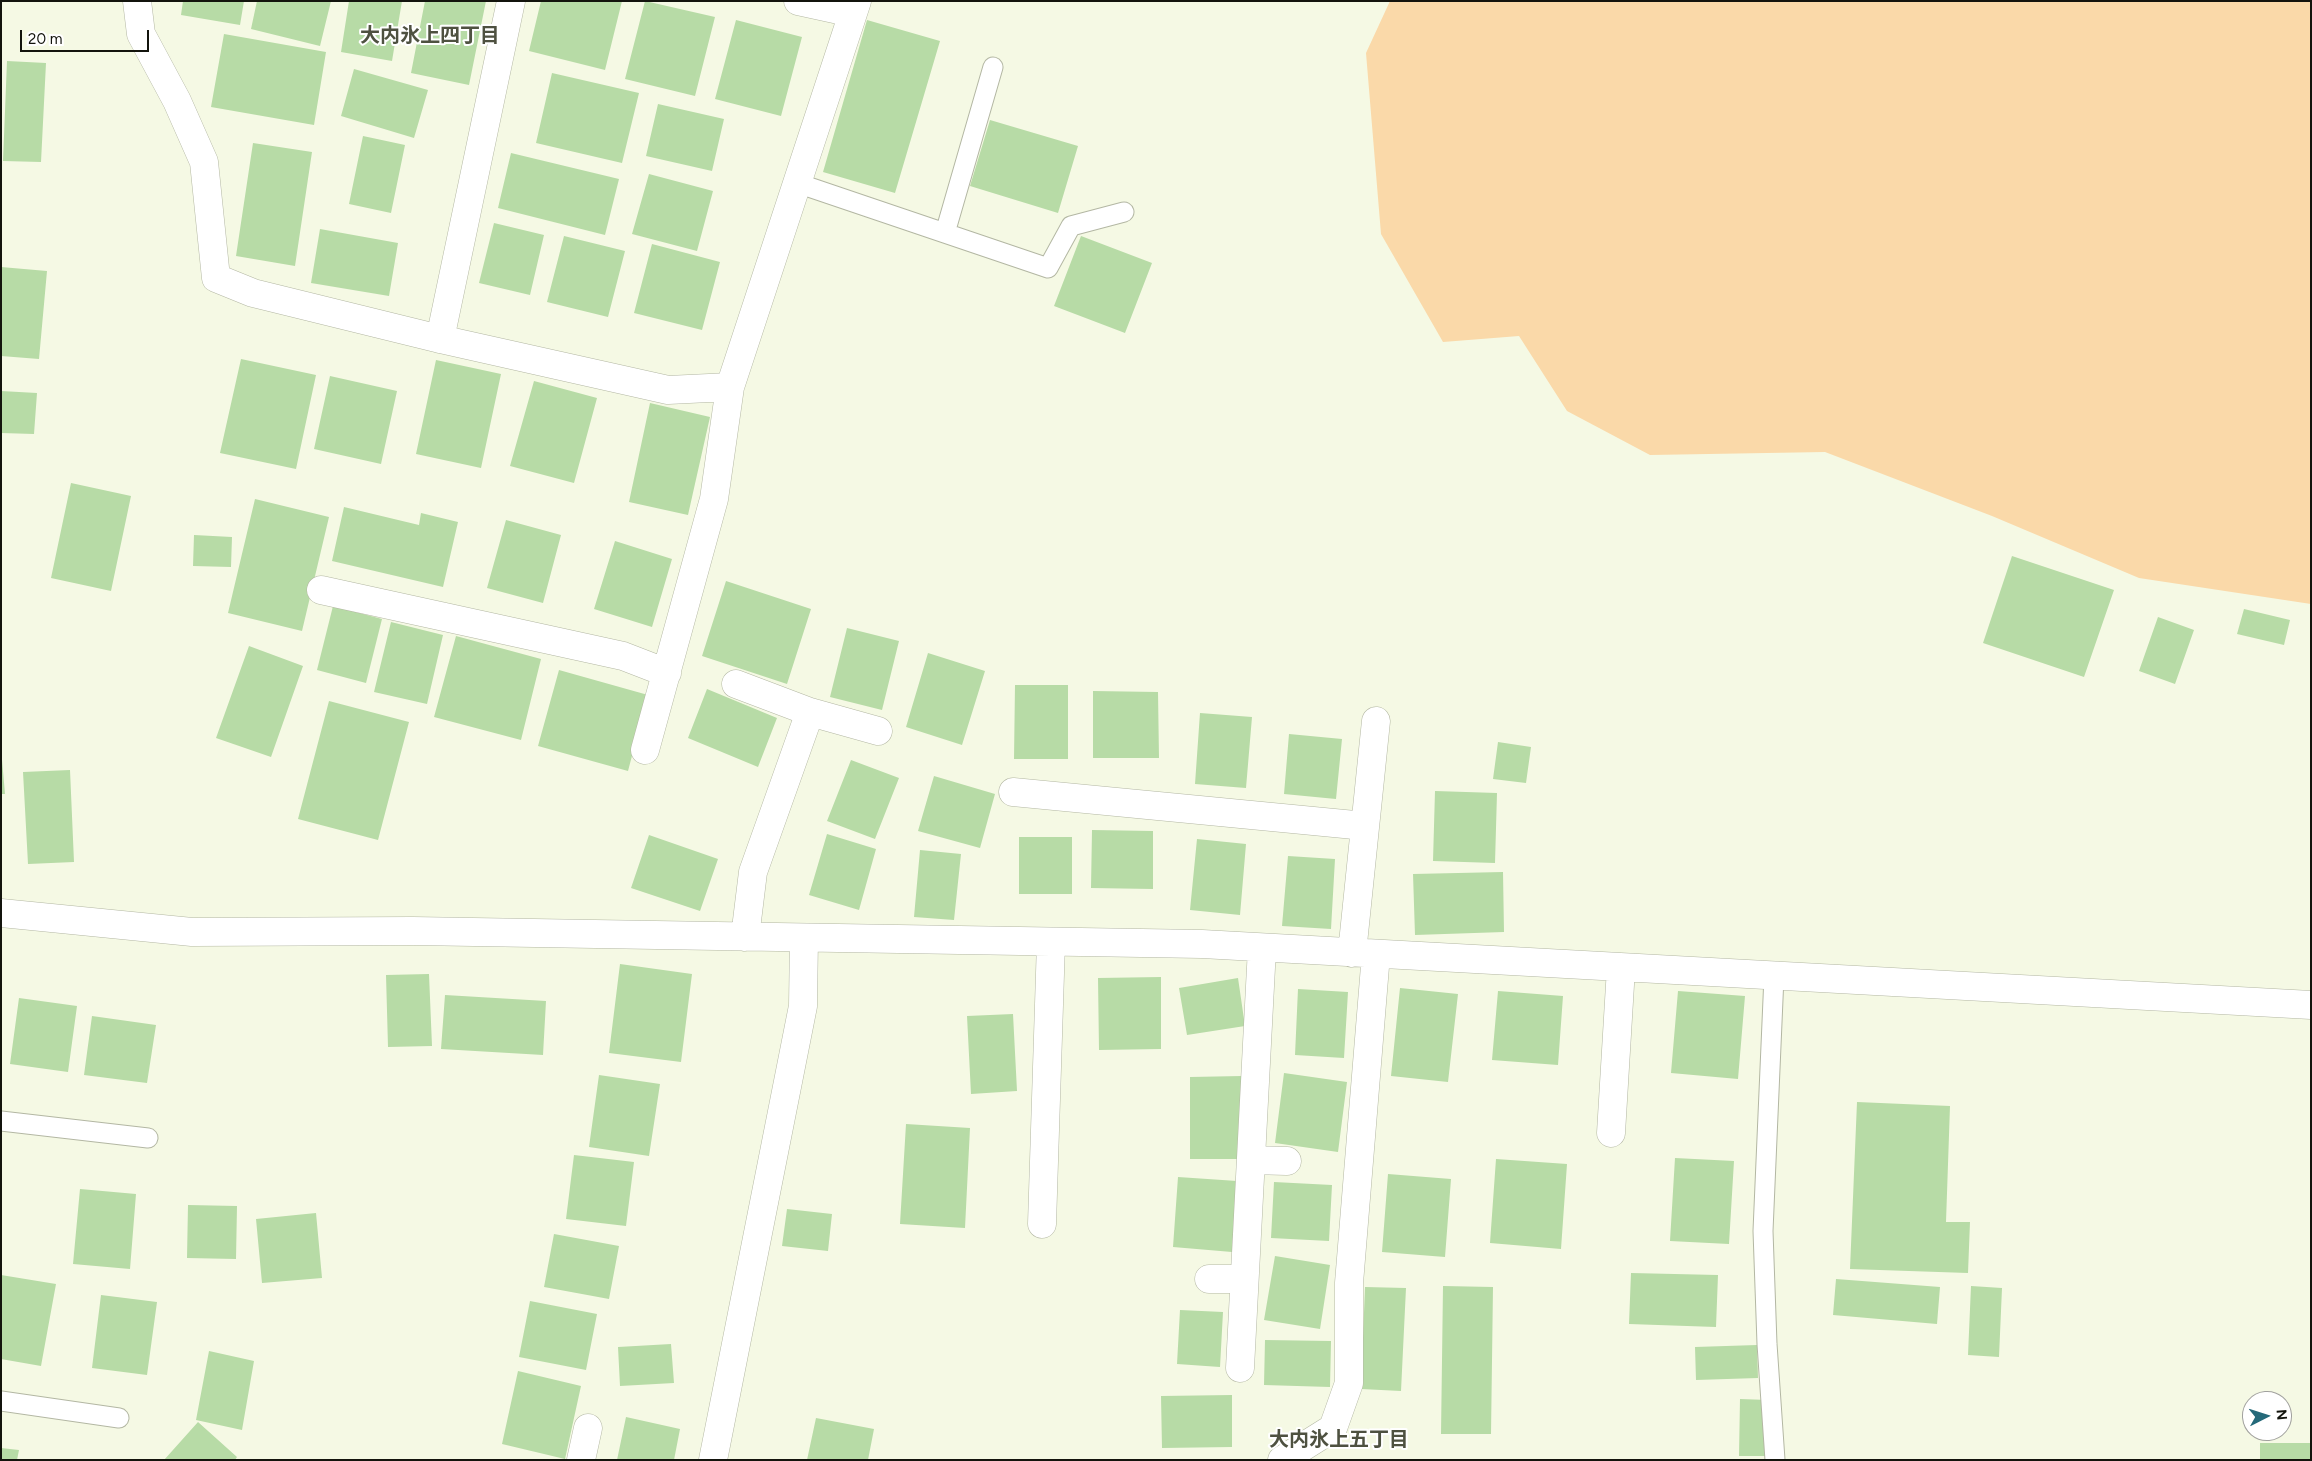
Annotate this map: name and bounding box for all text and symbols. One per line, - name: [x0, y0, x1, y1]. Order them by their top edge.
- scale bar: [22, 20, 151, 52]
- district label: 大内氷上四丁目: [360, 24, 500, 48]
- text: 20 m: [28, 30, 62, 48]
- north arrow: [2242, 1391, 2292, 1441]
- text: N: [2273, 1409, 2290, 1421]
- district label: 大内氷上五丁目: [1269, 1428, 1409, 1452]

